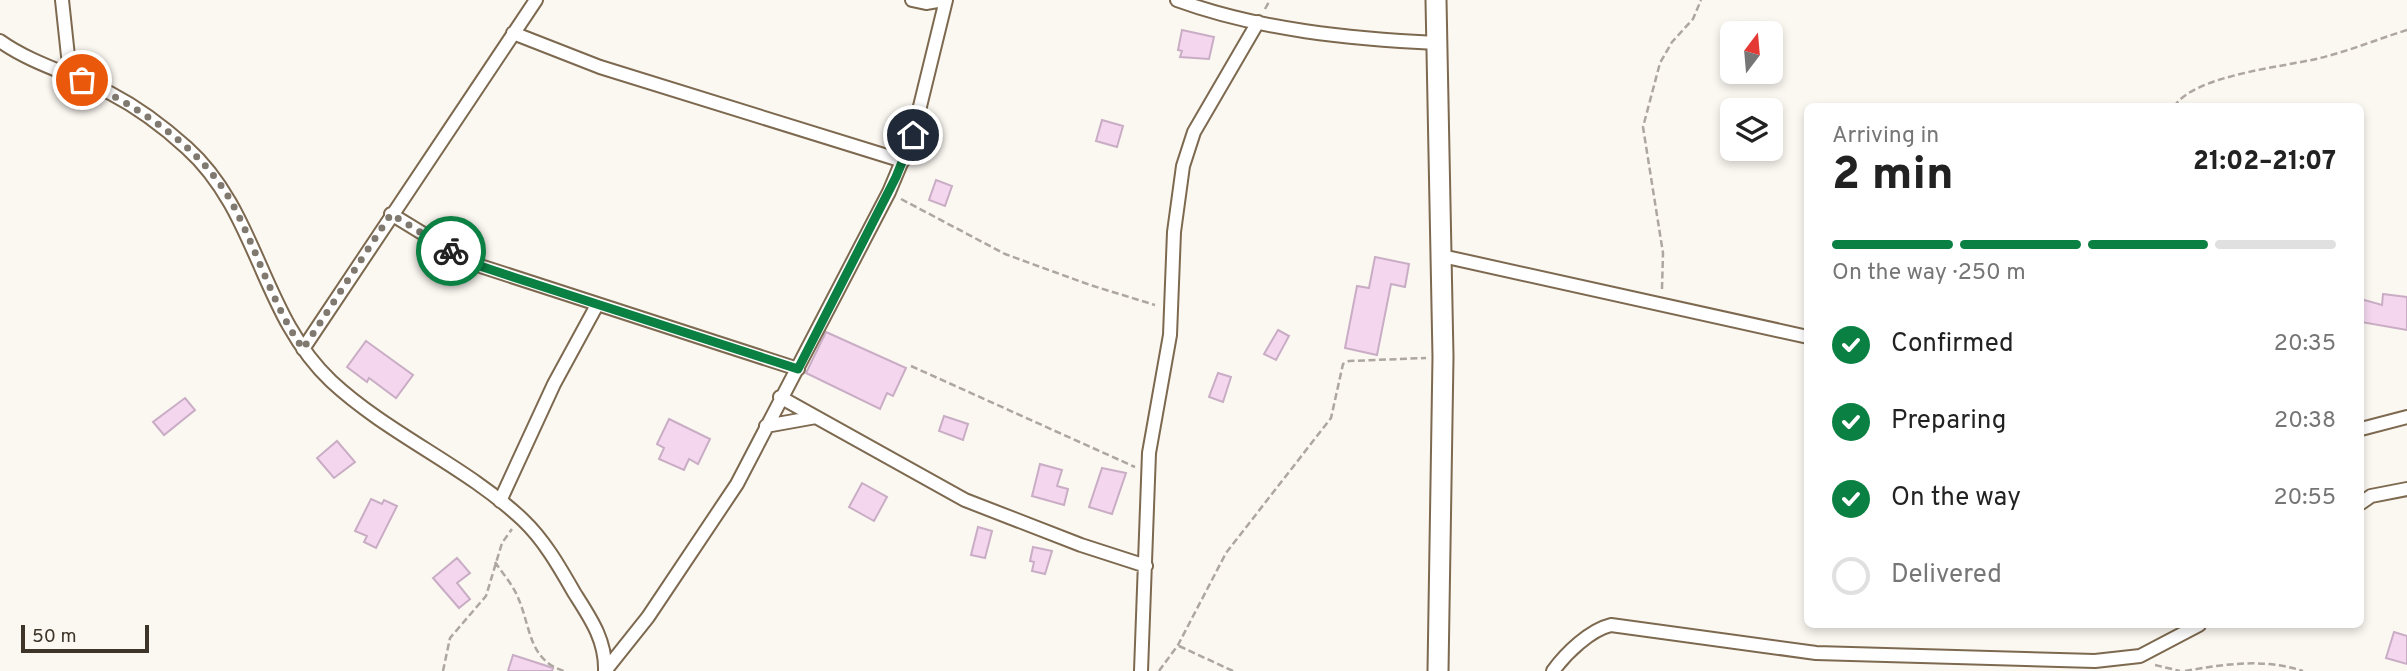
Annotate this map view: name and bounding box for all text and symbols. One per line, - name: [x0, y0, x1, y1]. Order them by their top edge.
- north arrow: [1720, 21, 1783, 84]
- map controls: [1720, 21, 1783, 161]
- pin: [52, 50, 112, 110]
- icon: bag: [63, 61, 101, 99]
- button: layers: [1720, 98, 1783, 161]
- pin: [883, 105, 943, 165]
- icon: home: [894, 116, 932, 154]
- text: Arriving in: [1832, 122, 1939, 151]
- text: 21:02–21:07: [2193, 146, 2336, 179]
- text: 2 min: [1832, 147, 1954, 206]
- courier: [416, 216, 486, 286]
- icon: bike: [432, 232, 470, 270]
- text: On the way · 250 m: [1832, 259, 2026, 288]
- icon: check: [1832, 326, 1870, 364]
- text: Confirmed: [1891, 328, 2014, 361]
- text: 20:35: [2274, 330, 2336, 359]
- icon: check: [1832, 403, 1870, 441]
- text: Preparing: [1891, 405, 2006, 438]
- text: 20:38: [2274, 407, 2336, 436]
- icon: check: [1832, 480, 1870, 518]
- text: On the way: [1891, 482, 2021, 515]
- text: 20:55: [2273, 484, 2336, 513]
- text: Delivered: [1891, 559, 2002, 592]
- scale bar: [21, 622, 149, 654]
- text: 50 m: [32, 625, 77, 649]

